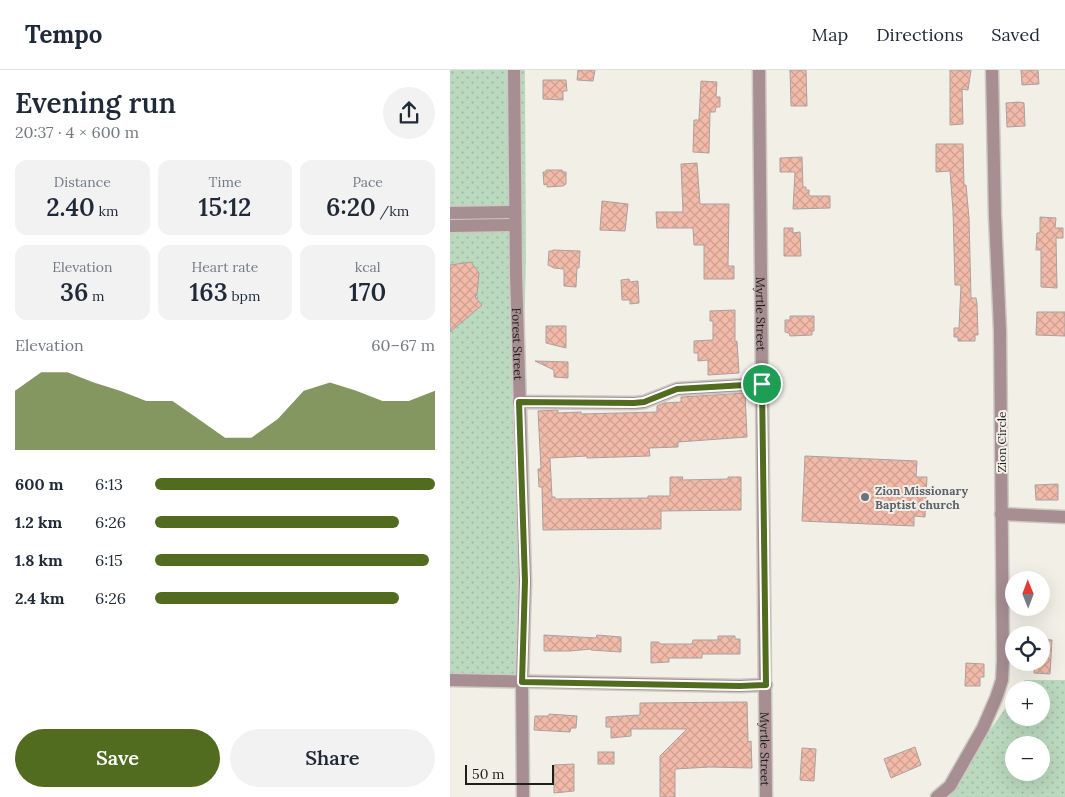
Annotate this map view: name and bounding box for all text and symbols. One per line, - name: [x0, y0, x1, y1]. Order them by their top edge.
- text: Tempo: [25, 19, 102, 50]
- text: Map: [812, 23, 848, 46]
- text: Directions: [876, 23, 963, 46]
- text: Saved: [991, 23, 1040, 46]
- text: Evening run: [15, 85, 176, 121]
- button: share: [383, 87, 435, 139]
- text: 20:37 · 4 × 600 m: [15, 122, 139, 142]
- text: Distance: [54, 173, 111, 191]
- text: Time: [208, 173, 241, 191]
- text: Pace: [352, 173, 383, 191]
- text: 2.40: [46, 191, 95, 223]
- text: 15:12: [199, 191, 251, 223]
- text: 6:20: [326, 191, 376, 223]
- text: km: [95, 202, 119, 220]
- text: /km: [376, 202, 409, 220]
- text: Elevation: [52, 258, 112, 276]
- text: Heart rate: [192, 258, 258, 276]
- text: kcal: [355, 258, 381, 276]
- text: 36: [60, 276, 88, 308]
- text: 163: [190, 276, 228, 308]
- text: 170: [349, 276, 386, 308]
- street label: Myrtle Street: [753, 277, 769, 351]
- text: m: [88, 287, 105, 305]
- text: bpm: [228, 287, 260, 305]
- street label: Forest Street: [510, 307, 527, 381]
- text: Elevation: [15, 335, 84, 355]
- text: 60–67 m: [371, 335, 435, 355]
- pin: [741, 363, 783, 405]
- icon: arrive: [748, 370, 776, 398]
- street label: Zion Circle: [994, 411, 1009, 473]
- text: 600 m: [15, 474, 63, 494]
- text: 6:13: [95, 474, 123, 494]
- place label: Zion Missionary Baptist church: [875, 483, 968, 512]
- marker: Zion Missionary Baptist church: [859, 491, 871, 503]
- text: 1.2 km: [15, 512, 62, 532]
- text: 6:26: [95, 512, 126, 532]
- text: 1.8 km: [15, 550, 63, 570]
- text: 6:15: [95, 550, 123, 570]
- north arrow: [1005, 571, 1050, 616]
- map controls: [1005, 571, 1050, 781]
- text: 2.4 km: [15, 588, 64, 608]
- text: 6:26: [95, 588, 126, 608]
- button: locate: [1005, 626, 1050, 671]
- button: +: [1005, 681, 1050, 726]
- street label: Myrtle Street: [758, 712, 773, 786]
- button: Save: [15, 729, 220, 787]
- button: Share: [230, 729, 435, 787]
- button: −: [1005, 736, 1050, 781]
- scale bar: [465, 762, 554, 785]
- text: 50 m: [472, 765, 505, 783]

